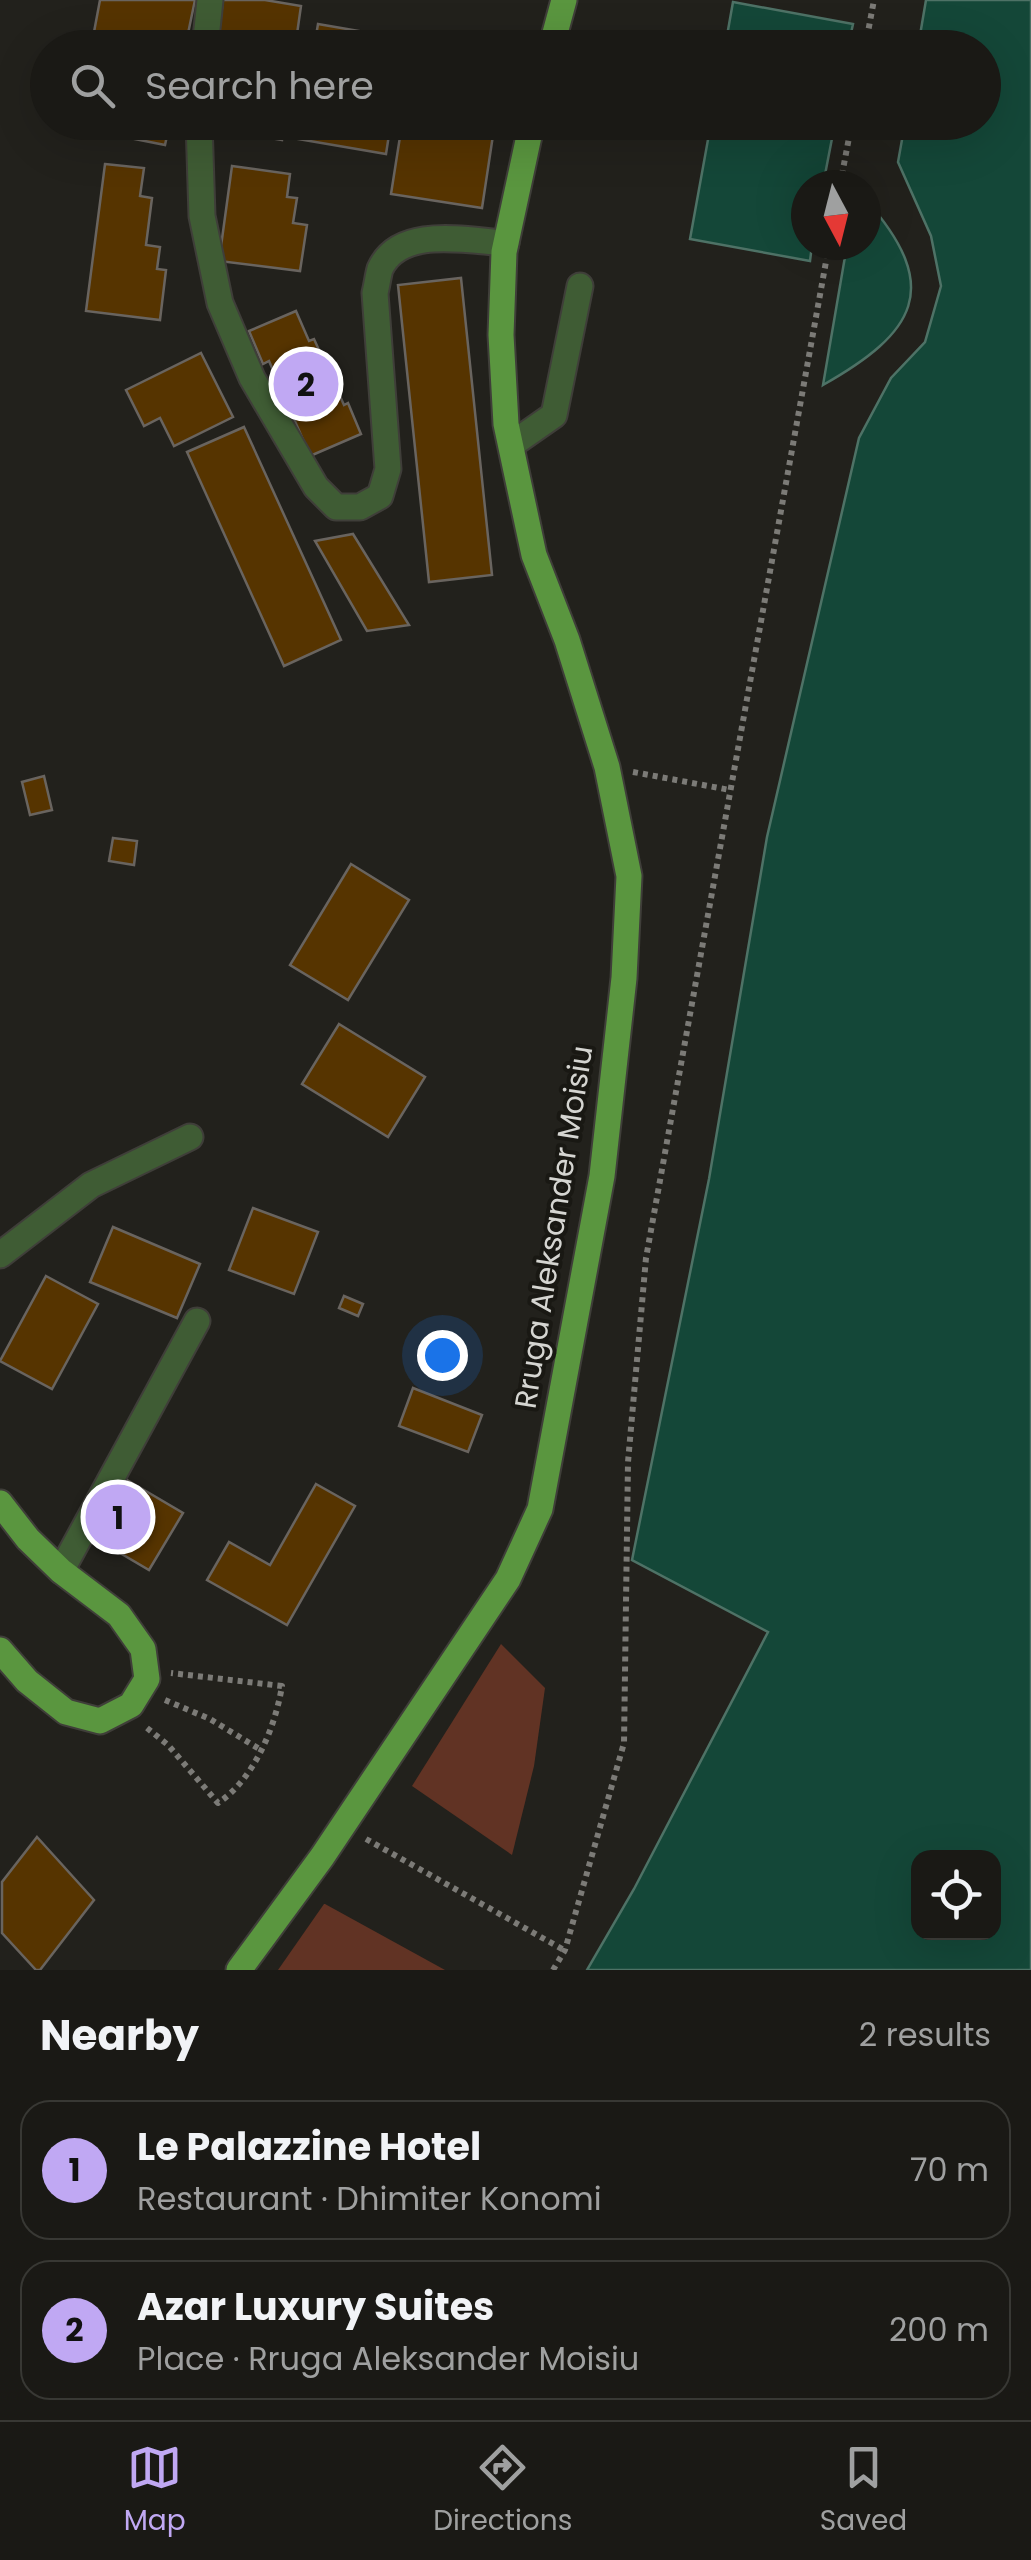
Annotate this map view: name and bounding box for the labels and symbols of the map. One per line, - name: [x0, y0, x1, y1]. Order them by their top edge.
- north arrow: [791, 170, 881, 260]
- pin: 2: [274, 346, 338, 422]
- street label: Rruga Aleksander Moisiu: [504, 1042, 603, 1411]
- your location: [417, 1330, 468, 1381]
- pin: 1: [86, 1480, 150, 1554]

